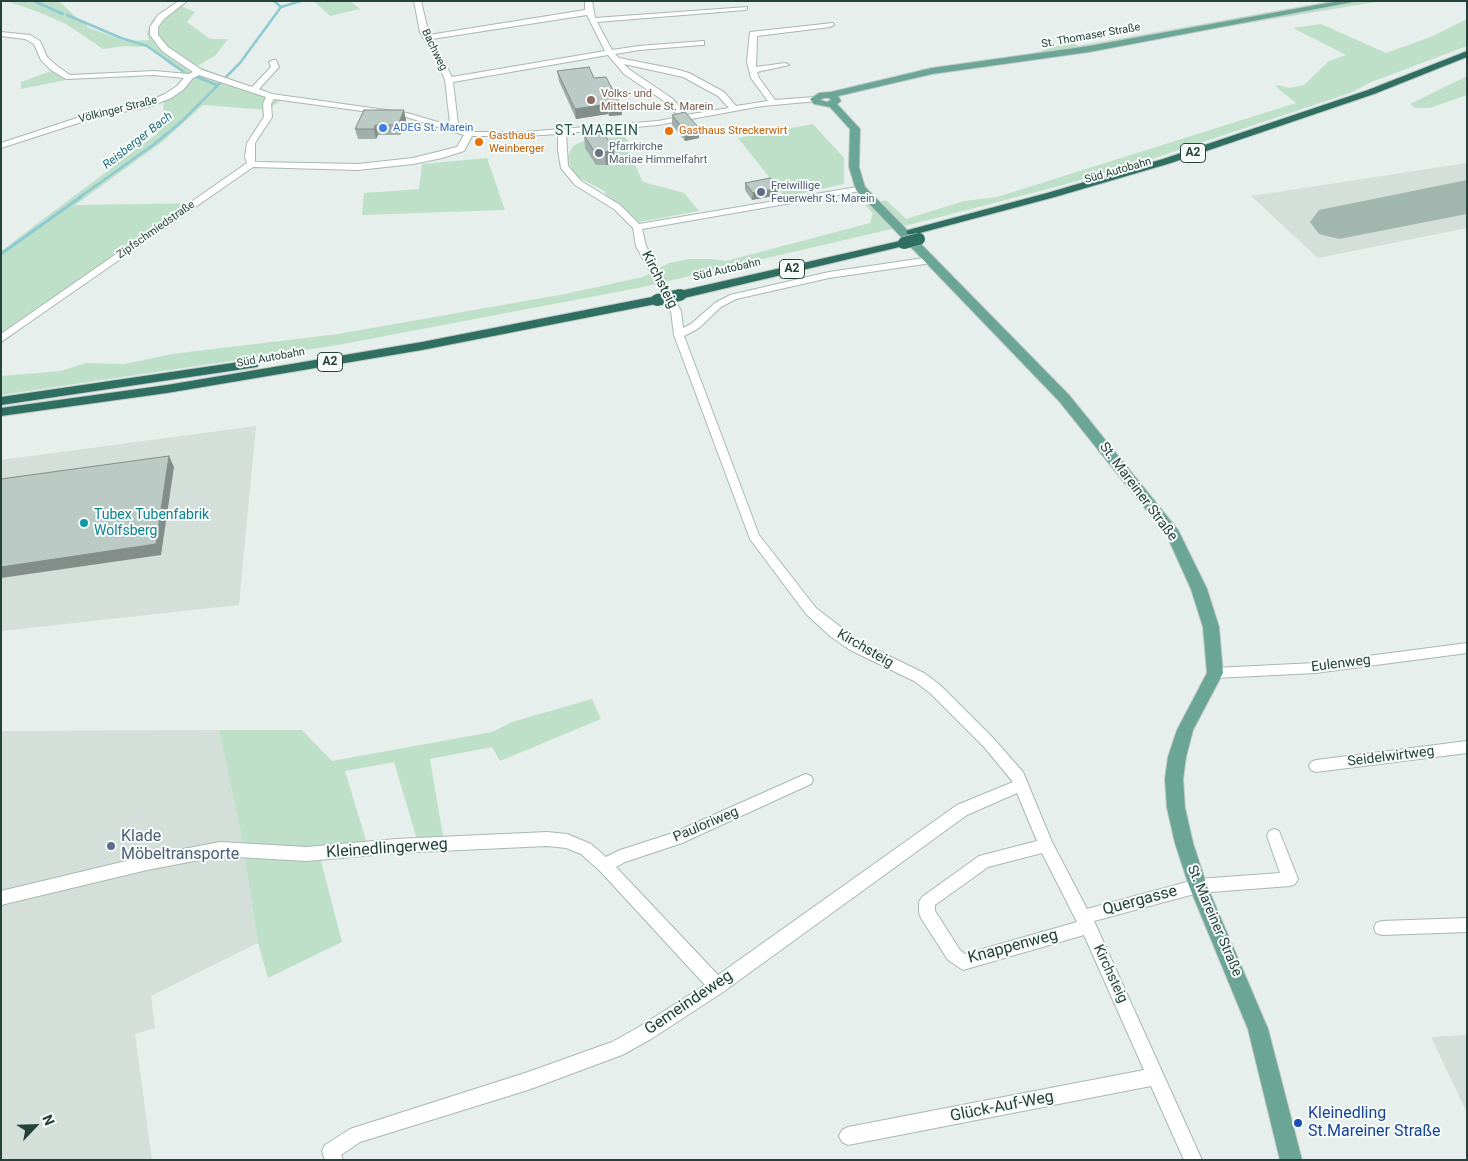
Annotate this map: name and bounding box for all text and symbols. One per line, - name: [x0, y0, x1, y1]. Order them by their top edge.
- street label: St. Thomaser Straße: [1040, 21, 1142, 51]
- street label: Bachweg: [418, 27, 450, 73]
- place label: Volks- und Mittelschule St. Marein: [601, 87, 713, 113]
- street label: Völkinger Straße: [77, 94, 159, 126]
- marker: Volks- und Mittelschule St. Marein: [585, 94, 597, 106]
- water label: Reisberger Bach: [100, 109, 176, 173]
- place label: ADEG St. Marein: [393, 121, 473, 135]
- marker: ADEG St. Marein: [377, 122, 389, 134]
- district label: ST. MAREIN: [554, 123, 640, 139]
- place label: Gasthaus Streckerwirt: [679, 124, 787, 138]
- marker: Gasthaus Streckerwirt: [663, 125, 675, 137]
- place label: Gasthaus Weinberger: [489, 129, 545, 155]
- marker: Gasthaus Weinberger: [473, 136, 485, 148]
- place label: Pfarrkirche Mariae Himmelfahrt: [609, 140, 707, 166]
- road number: A2: [1180, 144, 1206, 162]
- marker: Pfarrkirche Mariae Himmelfahrt: [593, 147, 605, 159]
- street label: Süd Autobahn: [1083, 155, 1153, 187]
- place label: Freiwillige Feuerwehr St. Marein: [771, 179, 875, 205]
- marker: Freiwillige Feuerwehr St. Marein: [755, 186, 767, 198]
- street label: Zipfschmiedstraße: [114, 198, 198, 262]
- street label: Kirchsteig: [637, 248, 681, 312]
- street label: Süd Autobahn: [692, 256, 762, 284]
- road number: A2: [780, 260, 804, 278]
- street label: Süd Autobahn: [236, 346, 306, 370]
- road number: A2: [318, 352, 342, 372]
- street label: St. Mareiner Straße: [1095, 439, 1181, 545]
- place label: Tubex Tubenfabrik Wolfsberg: [94, 507, 209, 540]
- marker: Tubex Tubenfabrik Wolfsberg: [78, 517, 90, 529]
- street label: Kirchsteig: [834, 626, 896, 672]
- street label: Eulenweg: [1310, 652, 1372, 676]
- street label: Seidelwirtweg: [1347, 743, 1435, 771]
- street label: Pauloriweg: [671, 804, 741, 846]
- place label: Klade Möbeltransporte: [121, 827, 239, 865]
- street label: Kleinedlingerweg: [326, 835, 448, 863]
- marker: Klade Möbeltransporte: [105, 840, 117, 852]
- street label: St. Mareiner Straße: [1183, 863, 1245, 979]
- street label: Quergasse: [1101, 882, 1179, 920]
- street label: Knappenweg: [966, 926, 1060, 968]
- street label: Kirchsteig: [1089, 942, 1131, 1006]
- street label: Gemeindeweg: [642, 967, 736, 1039]
- street label: Glück-Auf-Weg: [949, 1088, 1055, 1126]
- north arrow: [10, 1101, 60, 1151]
- place label: Kleinedling St.Mareiner Straße: [1308, 1104, 1441, 1142]
- text: N: [39, 1112, 58, 1128]
- marker: Kleinedling St.Mareiner Straße: [1292, 1117, 1304, 1129]

